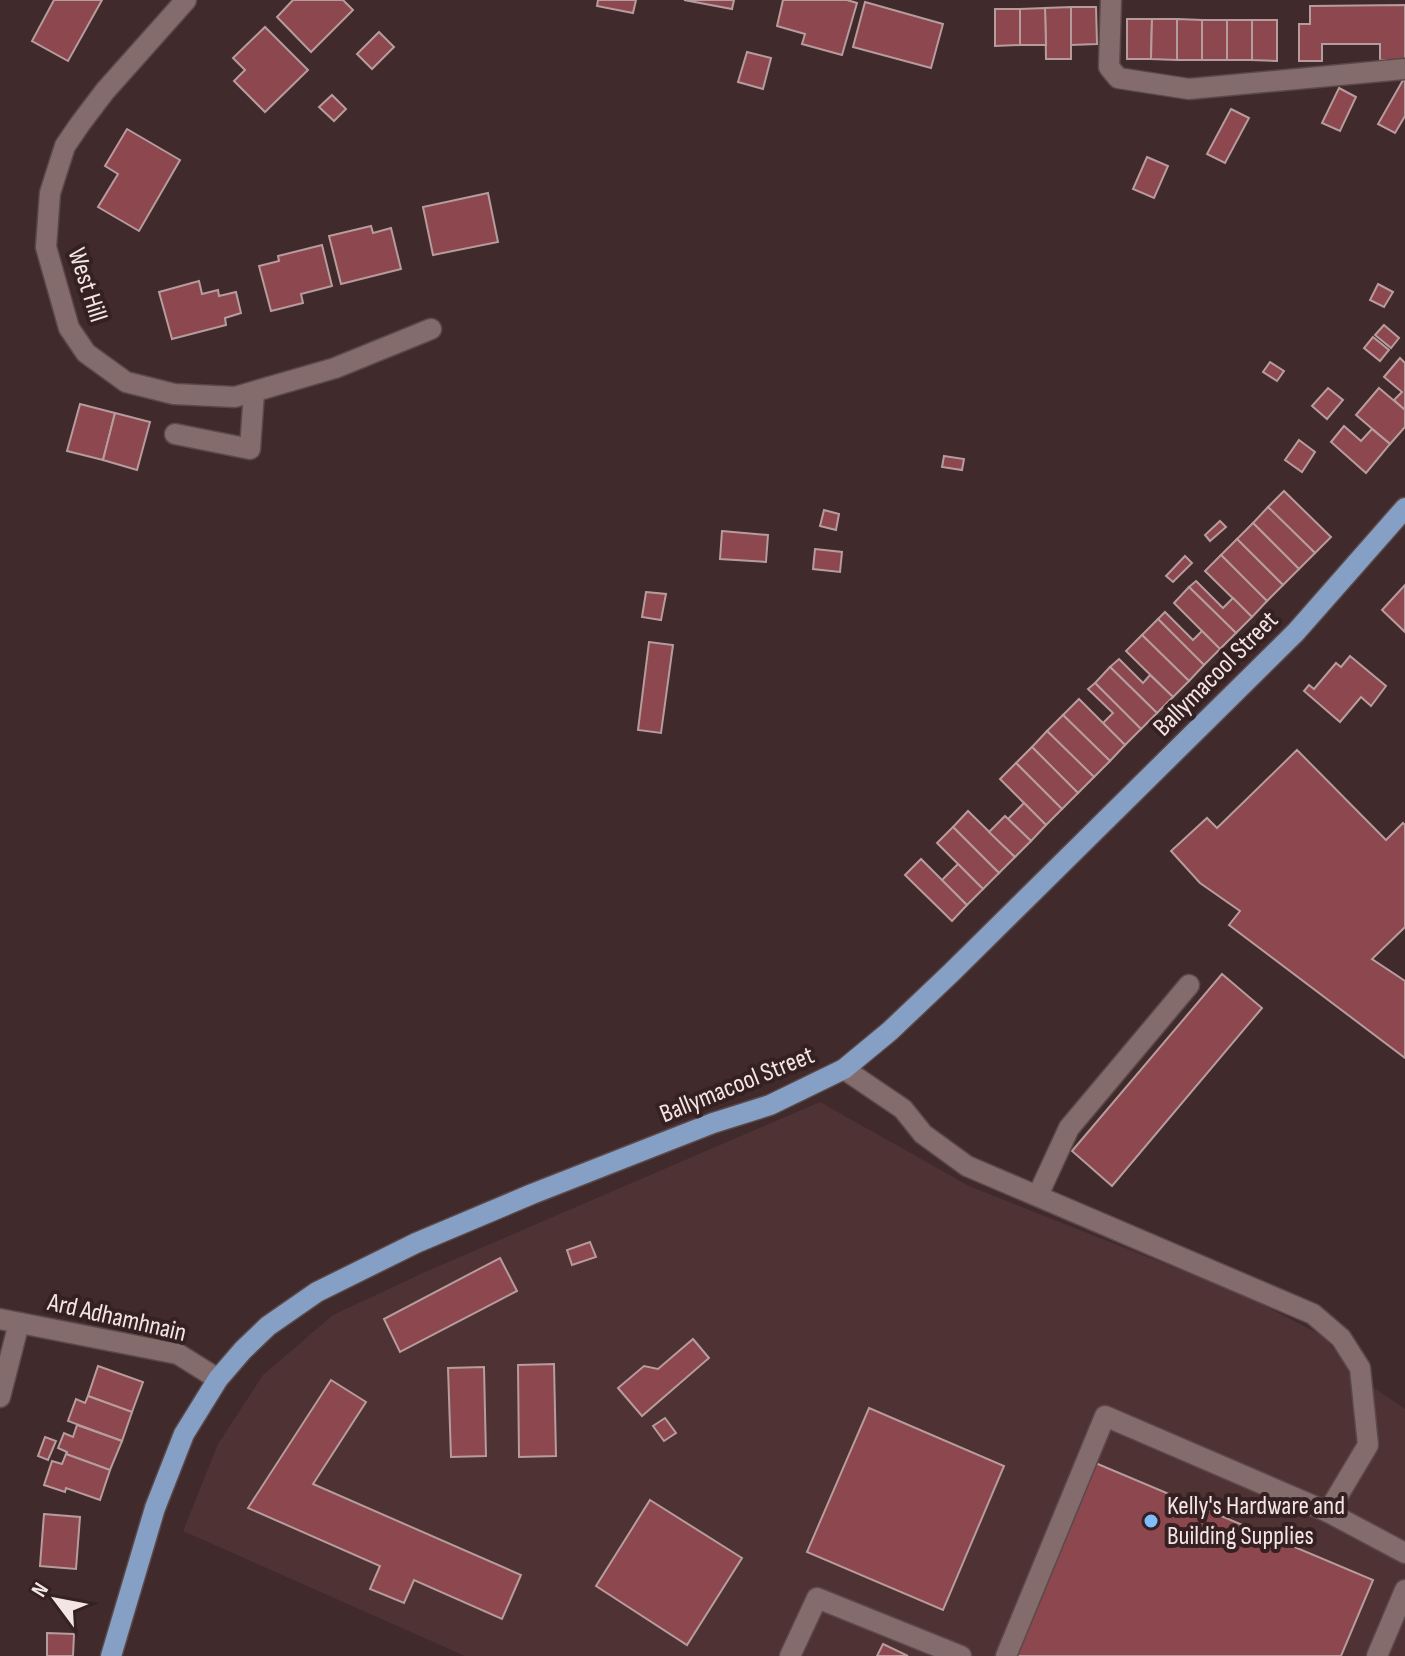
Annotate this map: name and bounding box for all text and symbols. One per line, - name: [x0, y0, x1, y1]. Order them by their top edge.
- street label: West Hill: [61, 244, 113, 326]
- street label: Ballymacool Street: [1147, 605, 1285, 743]
- street label: Ballymacool Street: [655, 1040, 819, 1130]
- street label: Ard Adhamhnain: [44, 1287, 189, 1349]
- place label: Kelly's Hardware and Building Supplies: [1167, 1491, 1345, 1552]
- marker: Kelly's Hardware and Building Supplies: [1142, 1512, 1160, 1530]
- north arrow: [16, 1560, 96, 1640]
- text: N: [26, 1578, 55, 1602]

